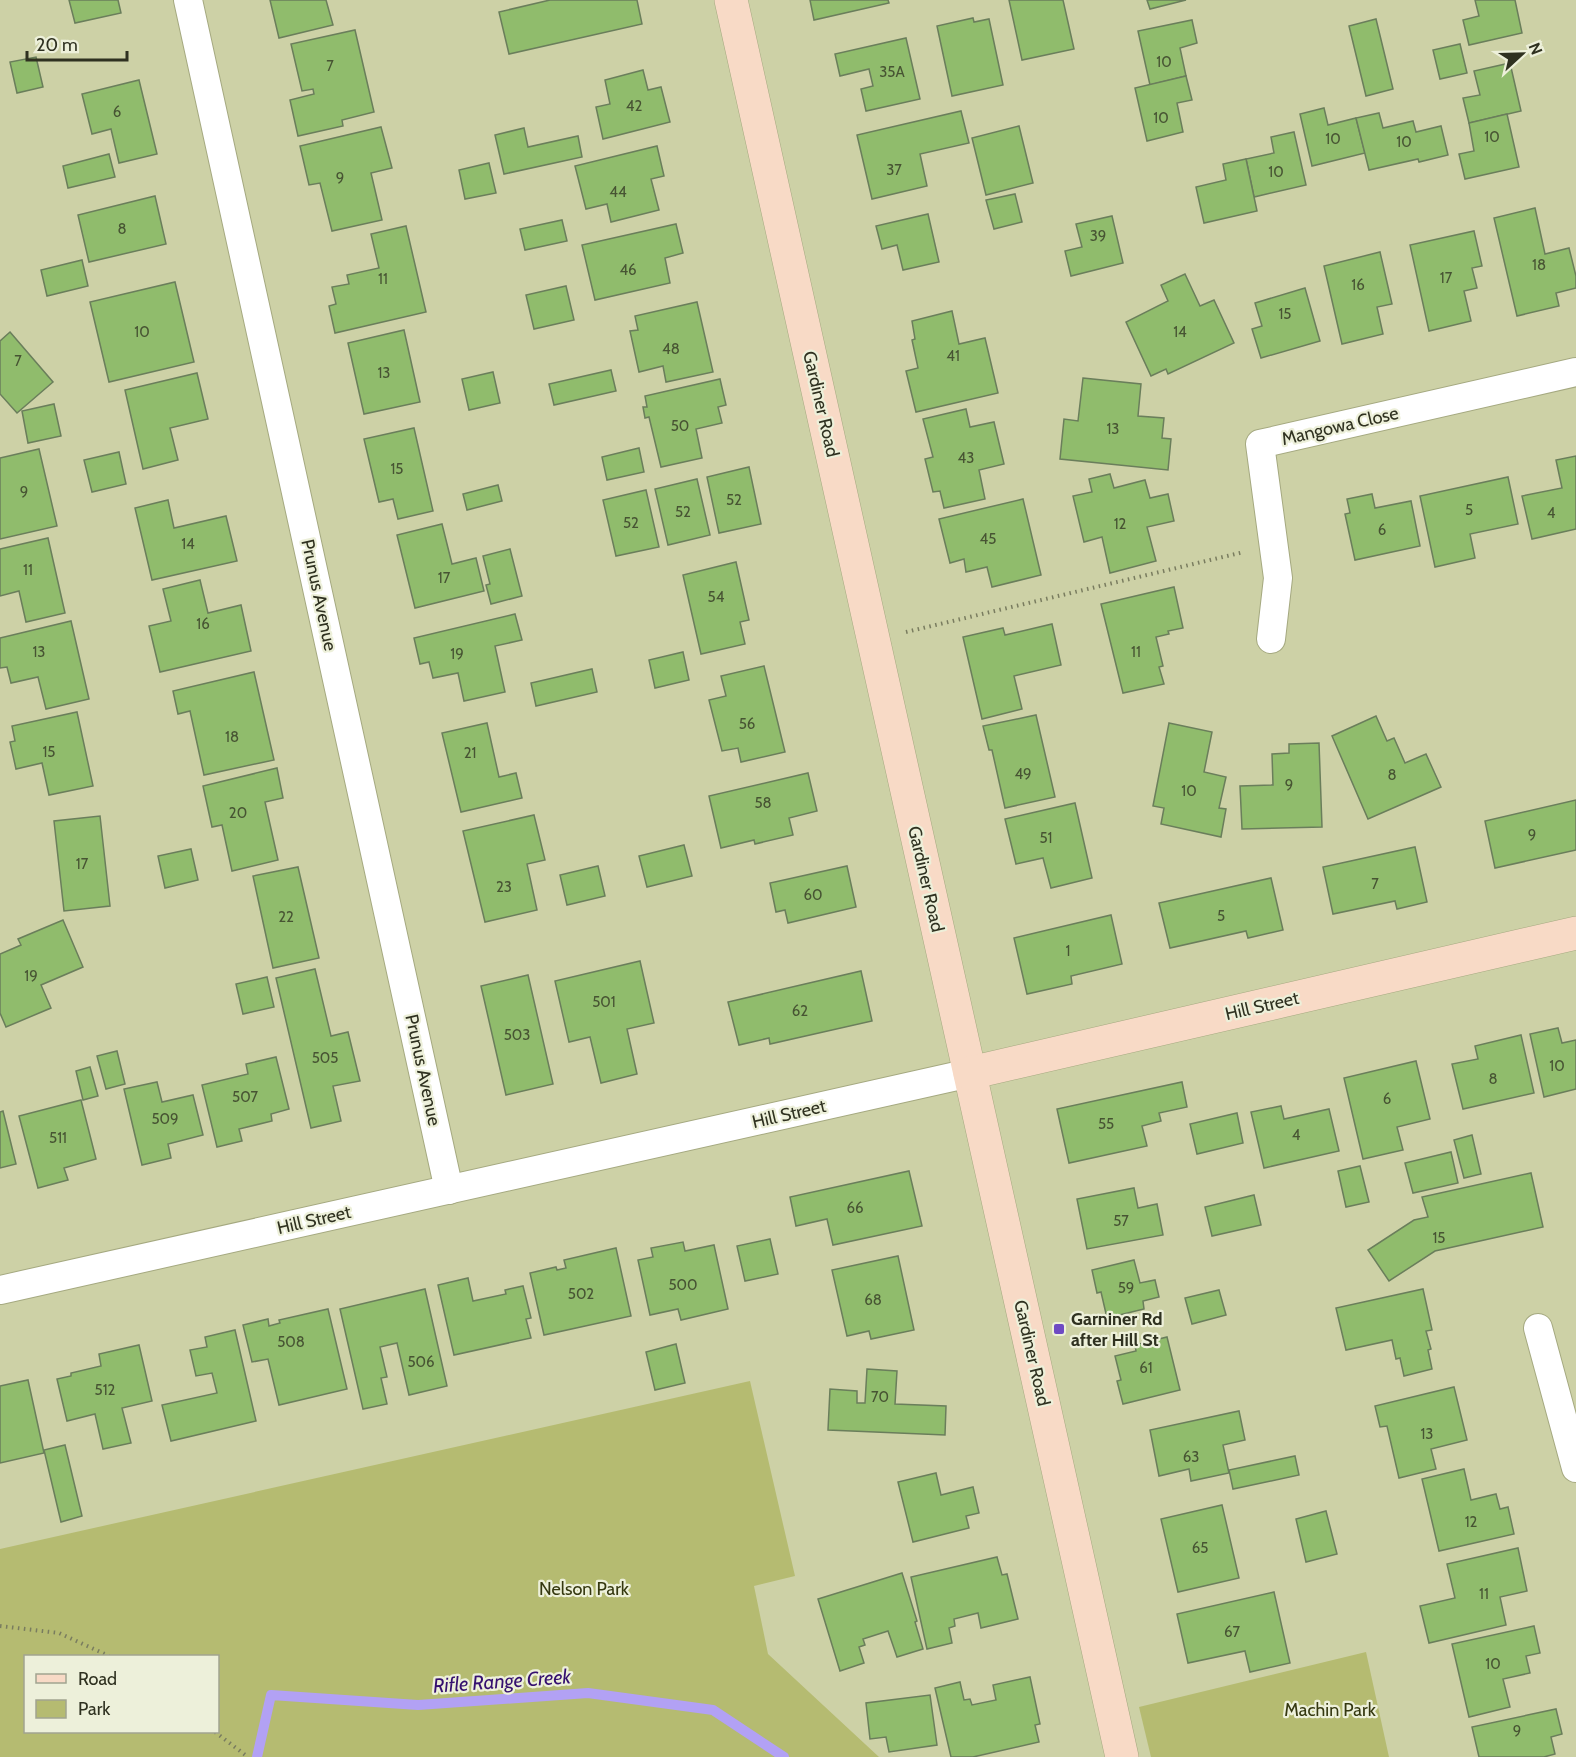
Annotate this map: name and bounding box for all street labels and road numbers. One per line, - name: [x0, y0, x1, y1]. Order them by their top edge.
- street label: Gardiner Road: [798, 349, 844, 459]
- street label: Mangowa Close: [1279, 402, 1401, 450]
- street label: Prunus Avenue: [296, 537, 342, 653]
- street label: Gardiner Road: [903, 824, 949, 934]
- street label: Hill Street: [1223, 987, 1301, 1025]
- street label: Prunus Avenue: [400, 1012, 446, 1128]
- street label: Hill Street: [750, 1095, 828, 1133]
- street label: Hill Street: [275, 1201, 353, 1239]
- street label: Gardiner Road: [1009, 1298, 1055, 1408]

